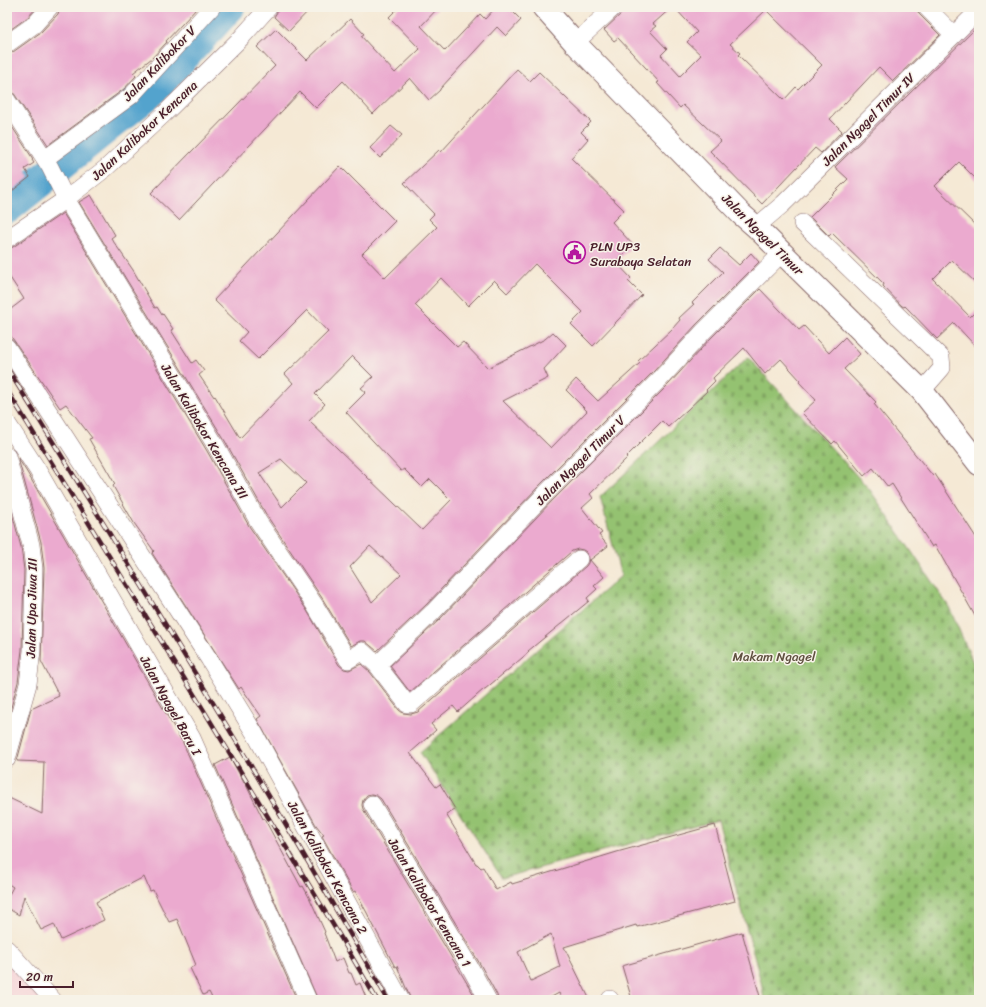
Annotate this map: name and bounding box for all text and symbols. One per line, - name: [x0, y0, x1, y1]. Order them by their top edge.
- street label: Jalan Kalibokor V: [116, 20, 202, 107]
- street label: Jalan Ngagel Timur IV: [815, 67, 921, 172]
- street label: Jalan Kalibokor Kencana: [85, 74, 203, 187]
- street label: Jalan Ngagel Timur: [715, 187, 810, 281]
- place label: PLN UP3 Surabaya Selatan: [590, 235, 691, 273]
- public building icon: PLN UP3 Surabaya Selatan: [561, 240, 587, 266]
- street label: Jalan Kalibokor Kencana III: [154, 358, 254, 504]
- street label: Jalan Ngagel Timur V: [529, 409, 632, 512]
- street label: Jalan Upa Jiwa III: [19, 558, 44, 659]
- park label: Makam Ngagel: [732, 645, 816, 668]
- street label: Jalan Ngagel Baru I: [133, 650, 208, 760]
- street label: Jalan Kalibokor Kencana 2: [281, 795, 374, 939]
- street label: Jalan Kalibokor Kencana 1: [381, 832, 478, 972]
- scale bar: [20, 963, 73, 989]
- text: 20 m: [26, 966, 53, 988]

